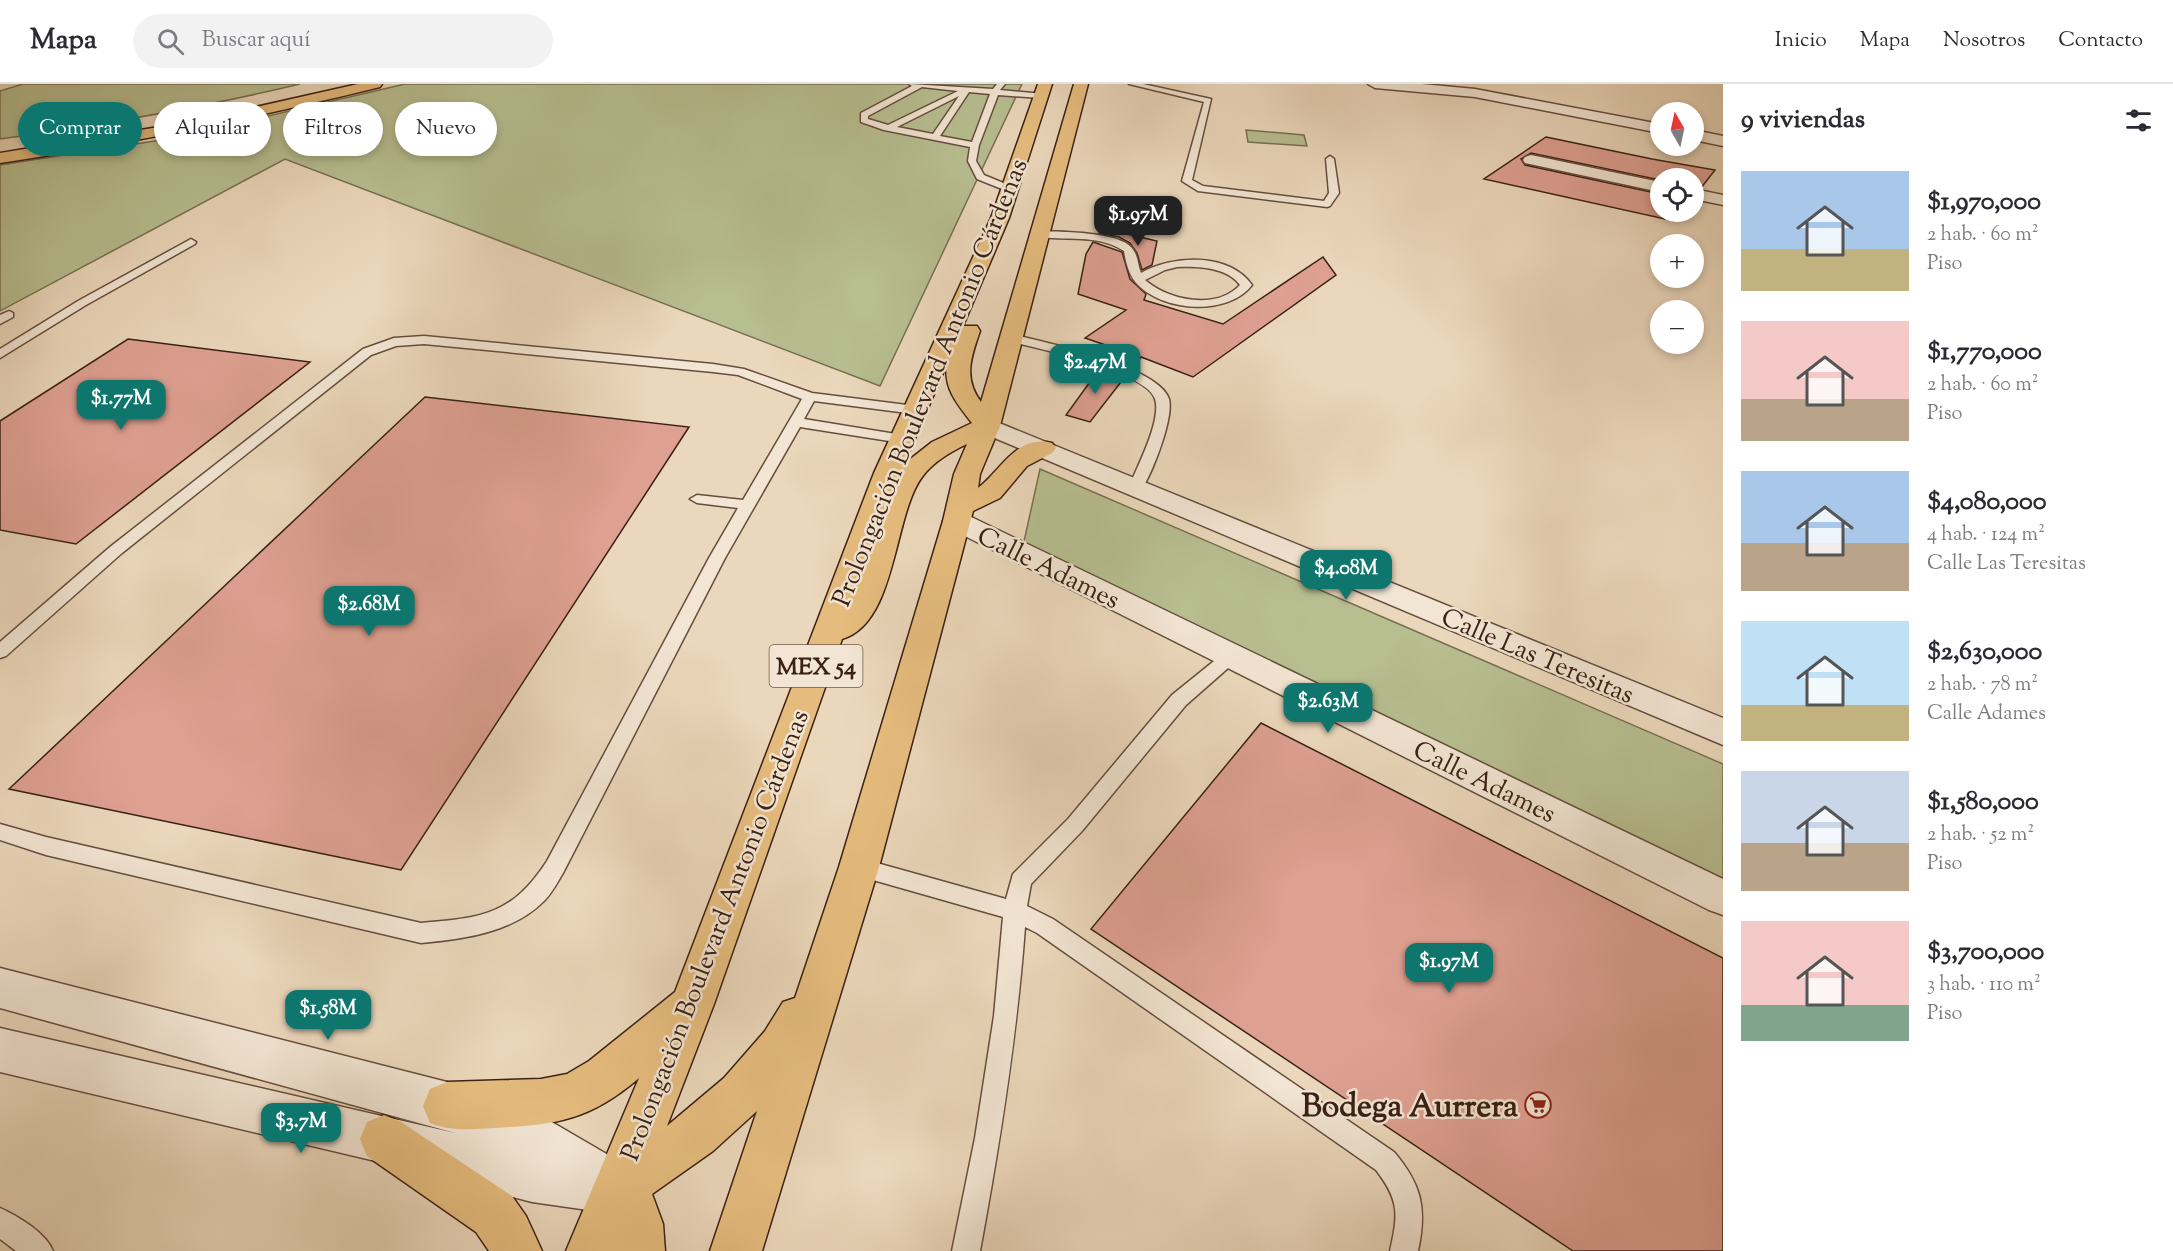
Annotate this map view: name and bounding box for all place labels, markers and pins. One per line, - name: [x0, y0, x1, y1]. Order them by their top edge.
- pin: $1.97M: [1089, 196, 1187, 247]
- pin: $2.47M: [1046, 344, 1144, 395]
- pin: $1.77M: [72, 380, 170, 431]
- pin: $4.08M: [1297, 550, 1395, 601]
- pin: $2.68M: [320, 586, 418, 637]
- pin: $2.63M: [1279, 683, 1377, 734]
- pin: $1.97M: [1400, 943, 1498, 994]
- pin: $1.58M: [279, 990, 377, 1041]
- place label: Bodega Aurrera: [1301, 1085, 1518, 1131]
- supermarket icon: Bodega Aurrera: [1523, 1090, 1553, 1120]
- pin: $3.7M: [259, 1103, 343, 1154]

